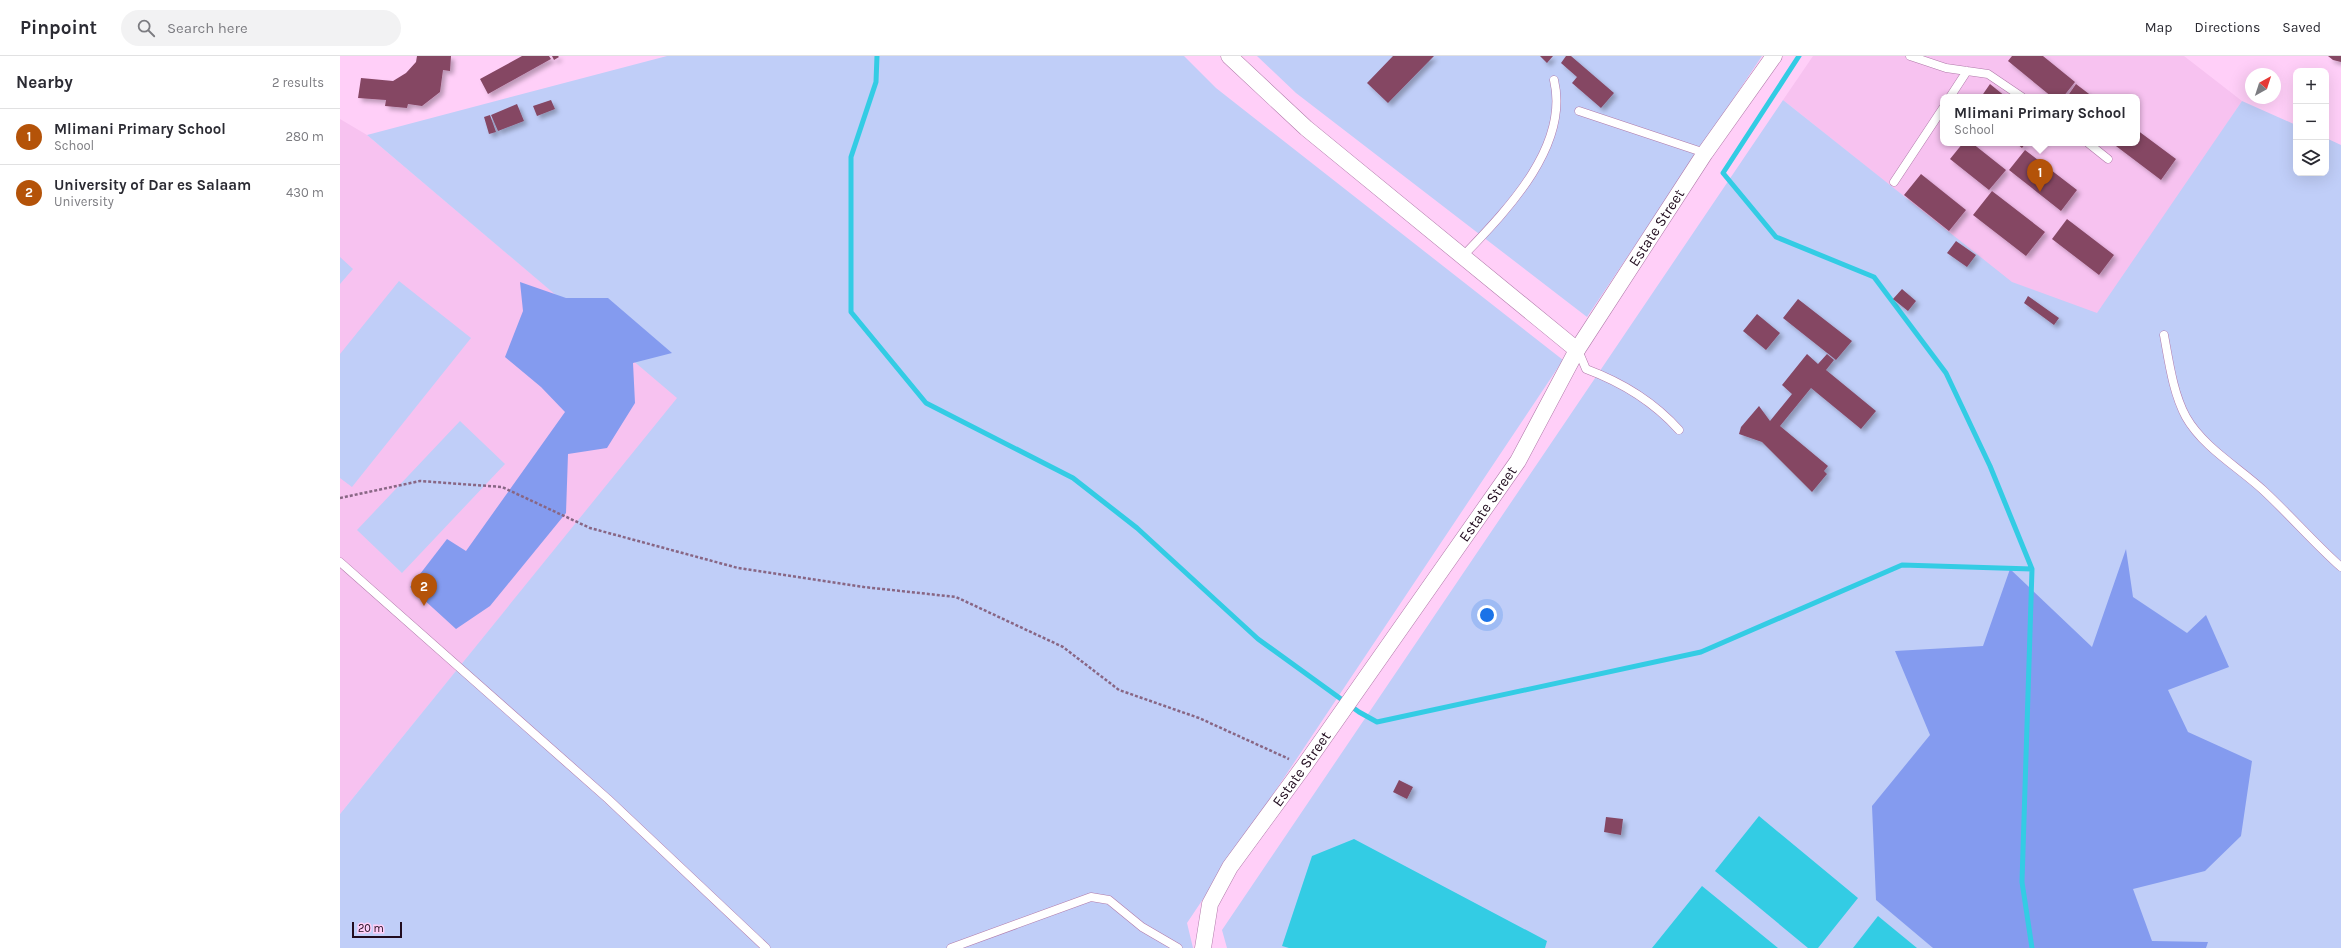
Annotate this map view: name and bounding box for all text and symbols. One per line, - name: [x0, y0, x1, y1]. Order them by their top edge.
- search box: [121, 10, 401, 46]
- text: Pinpoint: [20, 17, 97, 39]
- icon: search: [135, 17, 157, 39]
- text: Search here: [167, 19, 248, 37]
- text: Map: [2145, 19, 2173, 36]
- text: Directions: [2195, 19, 2260, 36]
- text: Saved: [2282, 19, 2321, 36]
- north arrow: [2245, 68, 2281, 104]
- map controls: [2293, 68, 2329, 176]
- button: +: [2293, 68, 2329, 104]
- text: Nearby: [16, 72, 73, 92]
- text: 2 results: [272, 75, 324, 90]
- popup: [1940, 94, 2140, 146]
- text: Mlimani Primary School: [1954, 104, 2126, 122]
- button: −: [2293, 104, 2329, 140]
- text: Mlimani Primary School: [54, 120, 226, 138]
- text: School: [1954, 122, 1994, 137]
- text: 1: [27, 129, 31, 144]
- text: 280 m: [286, 129, 324, 144]
- text: School: [54, 138, 94, 153]
- button: layers: [2293, 140, 2329, 176]
- pin: 1: [2027, 159, 2053, 192]
- text: University of Dar es Salaam: [54, 176, 251, 194]
- text: 2: [25, 185, 33, 200]
- text: 430 m: [286, 185, 324, 200]
- street label: Estate Street: [1625, 185, 1688, 270]
- text: University: [54, 194, 114, 209]
- street label: Estate Street: [1455, 462, 1521, 545]
- pin: 2: [411, 573, 437, 606]
- your location: [1477, 605, 1497, 625]
- street label: Estate Street: [1268, 728, 1335, 810]
- scale bar: [352, 920, 402, 939]
- text: 20 m: [358, 922, 384, 935]

